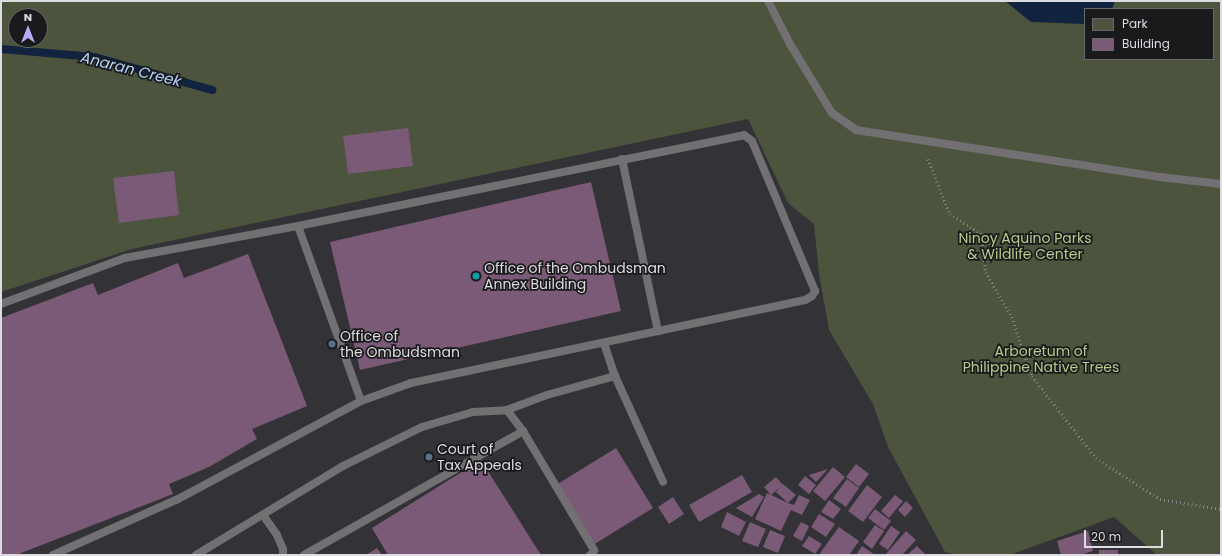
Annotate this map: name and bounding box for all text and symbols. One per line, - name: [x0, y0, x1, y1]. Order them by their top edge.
- north arrow: [8, 8, 48, 48]
- legend: [1084, 8, 1214, 60]
- text: N: [24, 9, 32, 25]
- text: Park: [1122, 15, 1148, 32]
- text: Building: [1122, 35, 1170, 52]
- water label: Anaran Creek: [79, 48, 183, 90]
- park label: Ninoy Aquino Parks & Wildlife Center: [958, 230, 1092, 262]
- place label: Office of the Ombudsman Annex Building: [484, 260, 666, 292]
- marker: Office of the Ombudsman Annex Building: [471, 271, 481, 281]
- place label: Office of the Ombudsman: [340, 328, 460, 360]
- marker: Office of the Ombudsman: [327, 339, 337, 349]
- park label: Arboretum of Philippine Native Trees: [963, 343, 1119, 376]
- place label: Court of Tax Appeals: [437, 441, 522, 474]
- marker: Court of Tax Appeals: [424, 452, 434, 462]
- scale bar: [1086, 522, 1165, 548]
- text: 20 m: [1091, 528, 1121, 545]

